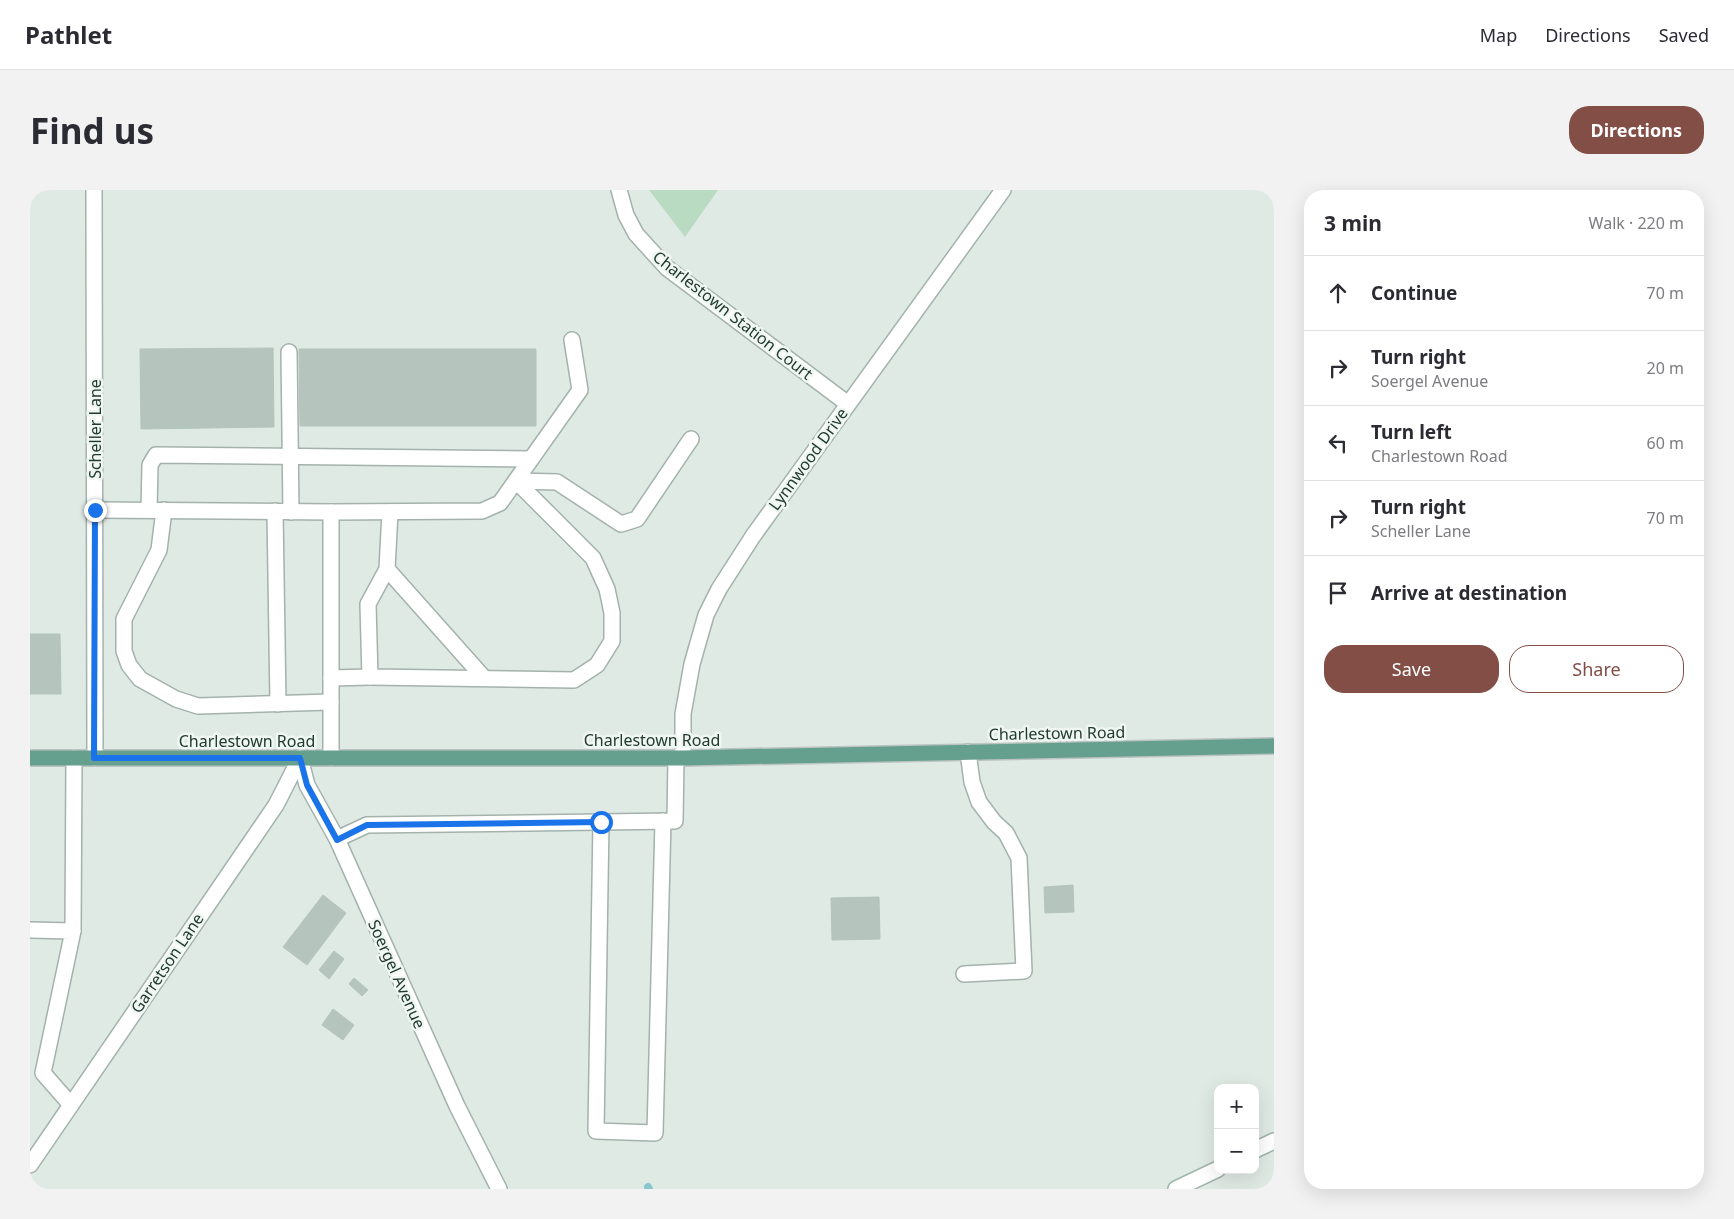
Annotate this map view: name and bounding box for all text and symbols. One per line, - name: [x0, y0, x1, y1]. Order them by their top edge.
- text: Pathlet: [25, 18, 112, 51]
- text: Map: [1480, 23, 1517, 47]
- text: Directions: [1545, 23, 1631, 47]
- text: Saved: [1659, 23, 1709, 47]
- button: Directions: [1569, 106, 1704, 154]
- text: Find us: [30, 107, 154, 154]
- text: 3 min: [1324, 209, 1382, 237]
- text: Walk · 220 m: [1589, 212, 1684, 234]
- street label: Charlestown Station Court: [648, 246, 818, 385]
- icon: ahead: [1324, 279, 1352, 307]
- text: Continue: [1371, 280, 1457, 306]
- text: 70 m: [1647, 282, 1684, 304]
- text: Turn right: [1371, 344, 1466, 370]
- icon: right: [1324, 354, 1352, 382]
- text: 20 m: [1647, 357, 1684, 379]
- text: Soergel Avenue: [1371, 370, 1488, 392]
- street label: Scheller Lane: [84, 379, 106, 479]
- street label: Lynnwood Drive: [763, 403, 853, 515]
- text: Turn left: [1371, 419, 1452, 445]
- icon: left: [1324, 429, 1352, 457]
- text: 60 m: [1647, 432, 1684, 454]
- text: Charlestown Road: [1371, 445, 1508, 467]
- text: Turn right: [1371, 494, 1466, 520]
- route end: [84, 499, 107, 522]
- icon: right: [1324, 504, 1352, 532]
- text: 70 m: [1647, 507, 1684, 529]
- text: Scheller Lane: [1371, 520, 1471, 542]
- icon: arrive: [1324, 579, 1352, 607]
- text: Arrive at destination: [1371, 580, 1567, 606]
- button: Save: [1324, 645, 1499, 693]
- button: Share: [1509, 645, 1684, 693]
- street label: Charlestown Road: [989, 721, 1125, 745]
- street label: Charlestown Road: [584, 729, 720, 751]
- street label: Charlestown Road: [179, 730, 315, 752]
- route start: [590, 811, 613, 834]
- street label: Garretson Lane: [125, 909, 209, 1017]
- street label: Soergel Avenue: [363, 916, 431, 1032]
- map controls: [1214, 1084, 1259, 1174]
- button: +: [1214, 1084, 1259, 1129]
- button: −: [1214, 1129, 1259, 1174]

